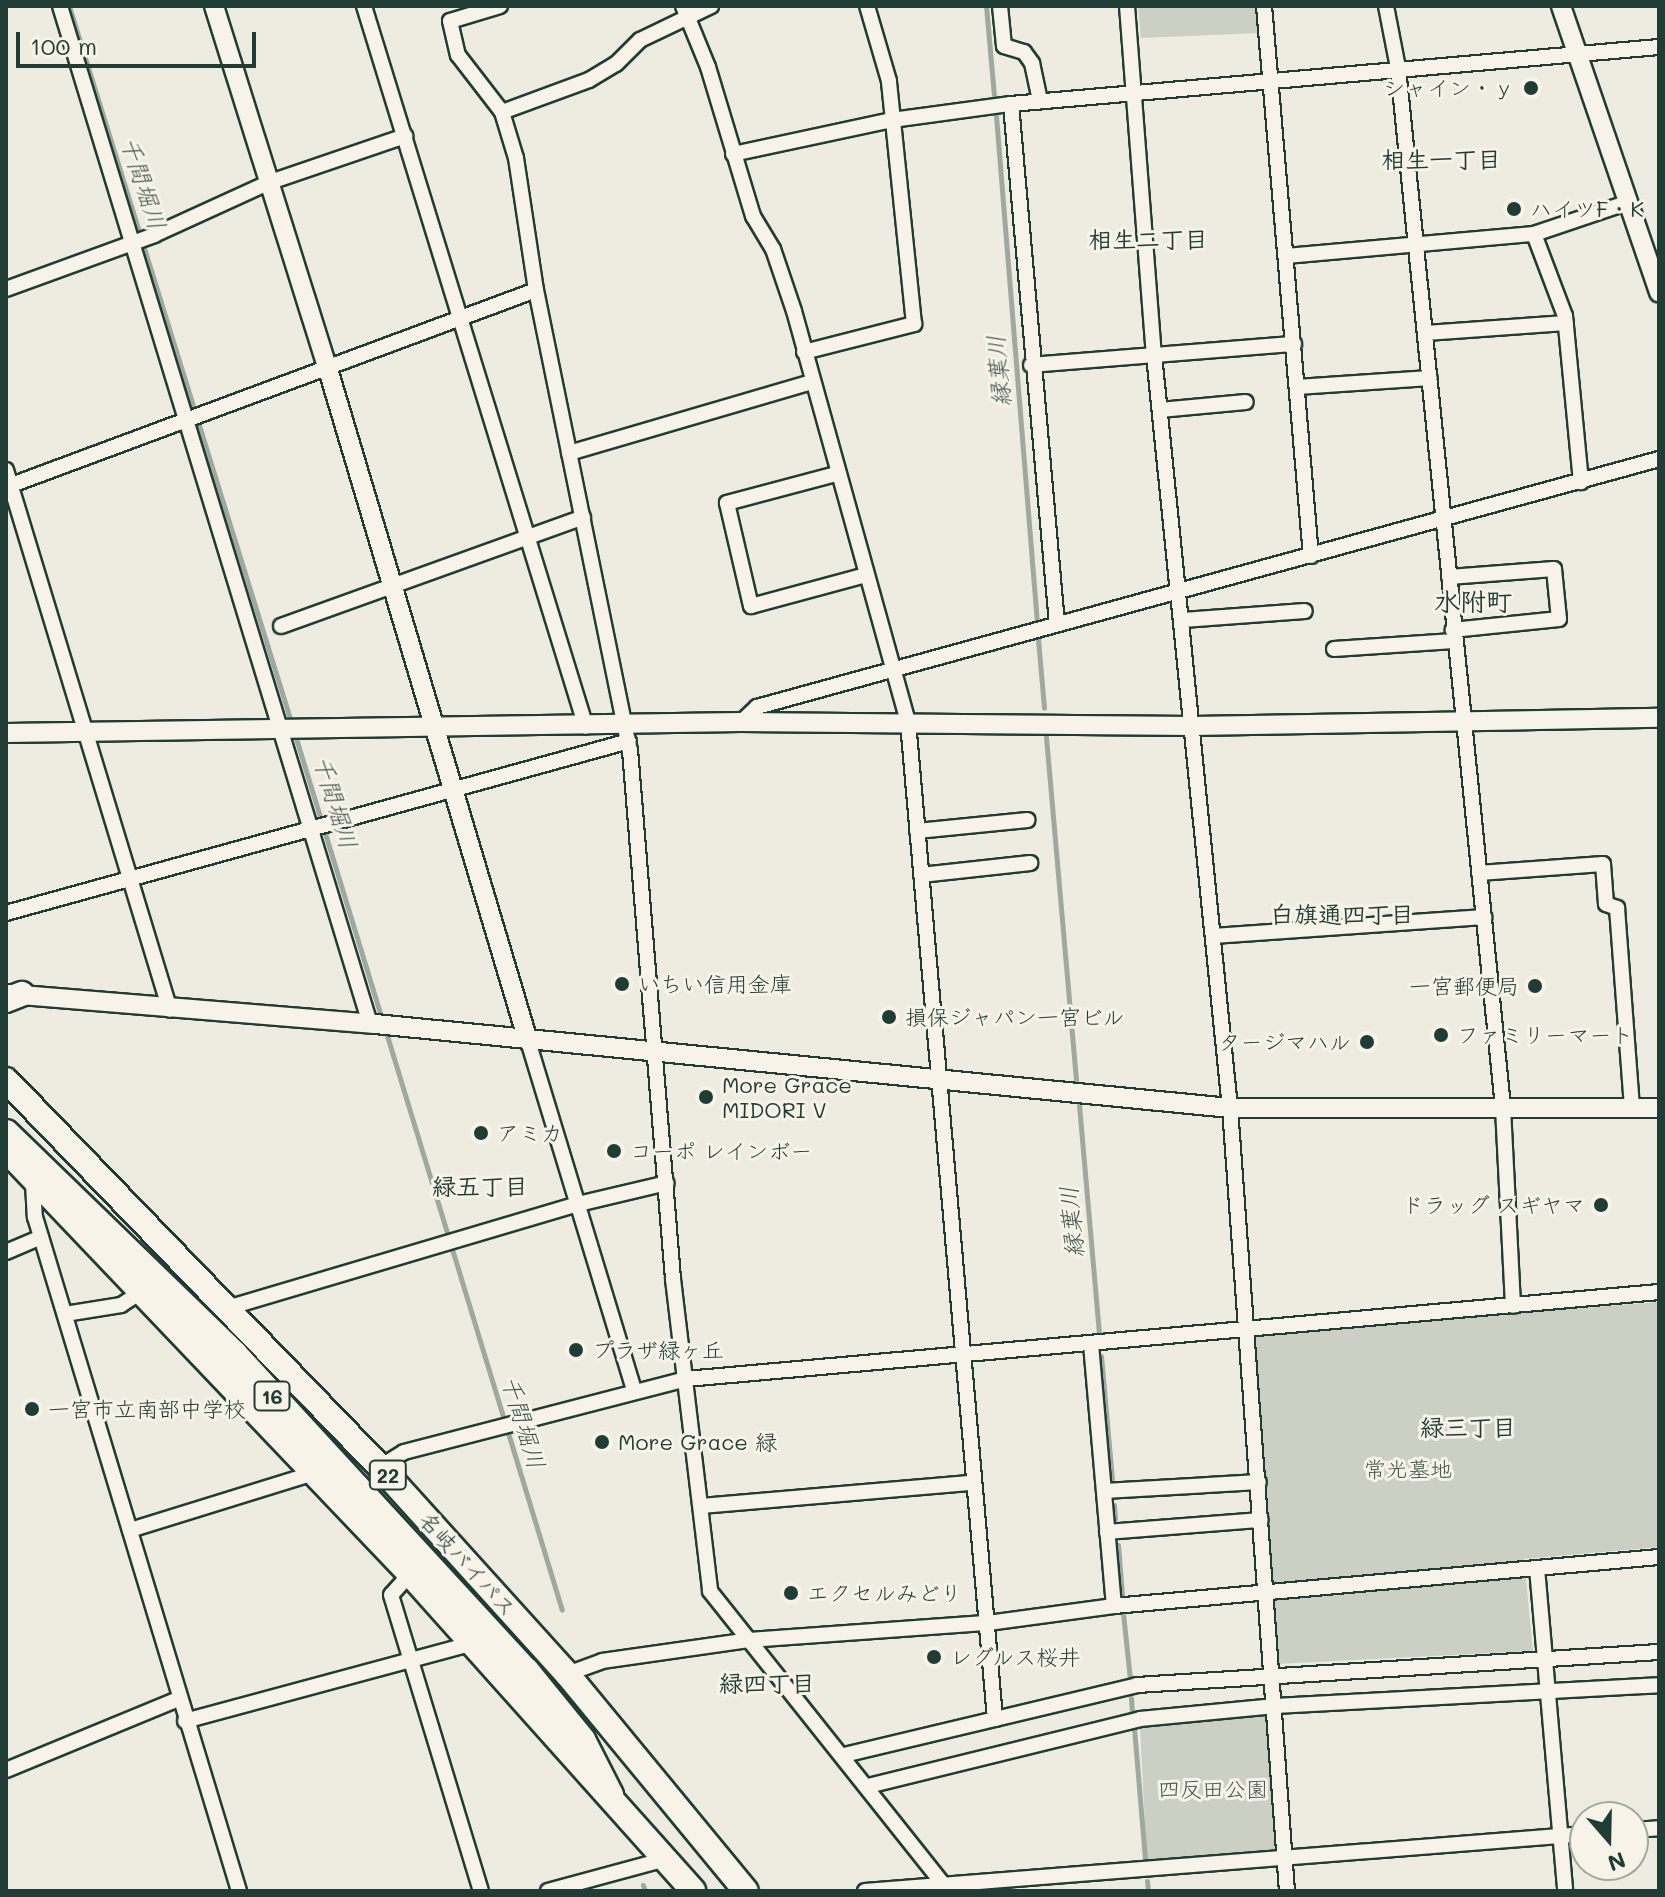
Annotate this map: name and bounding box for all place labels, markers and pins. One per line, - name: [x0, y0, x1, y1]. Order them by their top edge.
- place label: シャイン・ｙ: [1383, 75, 1515, 101]
- marker: シャイン・ｙ: [1522, 79, 1540, 97]
- place label: ハイツF・K: [1530, 196, 1644, 222]
- marker: ハイツF・K: [1505, 200, 1523, 218]
- place label: いちい信用金庫: [638, 971, 792, 997]
- place label: 一宮郵便局: [1409, 973, 1519, 999]
- marker: いちい信用金庫: [613, 975, 631, 993]
- marker: 一宮郵便局: [1526, 977, 1544, 995]
- place label: 損保ジャパン一宮ビル: [905, 1004, 1125, 1030]
- marker: 損保ジャパン一宮ビル: [880, 1008, 898, 1026]
- place label: ファミリーマート: [1457, 1022, 1633, 1048]
- marker: ファミリーマート: [1432, 1026, 1450, 1044]
- place label: タージマハル: [1219, 1029, 1351, 1055]
- marker: タージマハル: [1358, 1033, 1376, 1051]
- place label: More Grace MIDORI V: [722, 1071, 852, 1122]
- marker: More Grace MIDORI V: [697, 1088, 715, 1106]
- place label: アミカ: [497, 1120, 563, 1146]
- marker: アミカ: [472, 1124, 490, 1142]
- place label: コーポ レインボー: [630, 1138, 813, 1164]
- marker: コーポ レインボー: [605, 1142, 623, 1160]
- place label: ドラッグ スギヤマ: [1402, 1192, 1585, 1218]
- marker: ドラッグ スギヤマ: [1592, 1196, 1610, 1214]
- place label: プラザ緑ヶ丘: [592, 1337, 724, 1363]
- marker: プラザ緑ヶ丘: [567, 1341, 585, 1359]
- place label: 一宮市立南部中学校: [48, 1396, 246, 1422]
- marker: 一宮市立南部中学校: [23, 1400, 41, 1418]
- place label: More Grace 緑: [618, 1429, 777, 1455]
- marker: More Grace 緑: [593, 1433, 611, 1451]
- place label: エクセルみどり: [807, 1580, 961, 1606]
- marker: エクセルみどり: [782, 1584, 800, 1602]
- place label: レグルス桜井: [950, 1644, 1082, 1670]
- marker: レグルス桜井: [925, 1648, 943, 1666]

